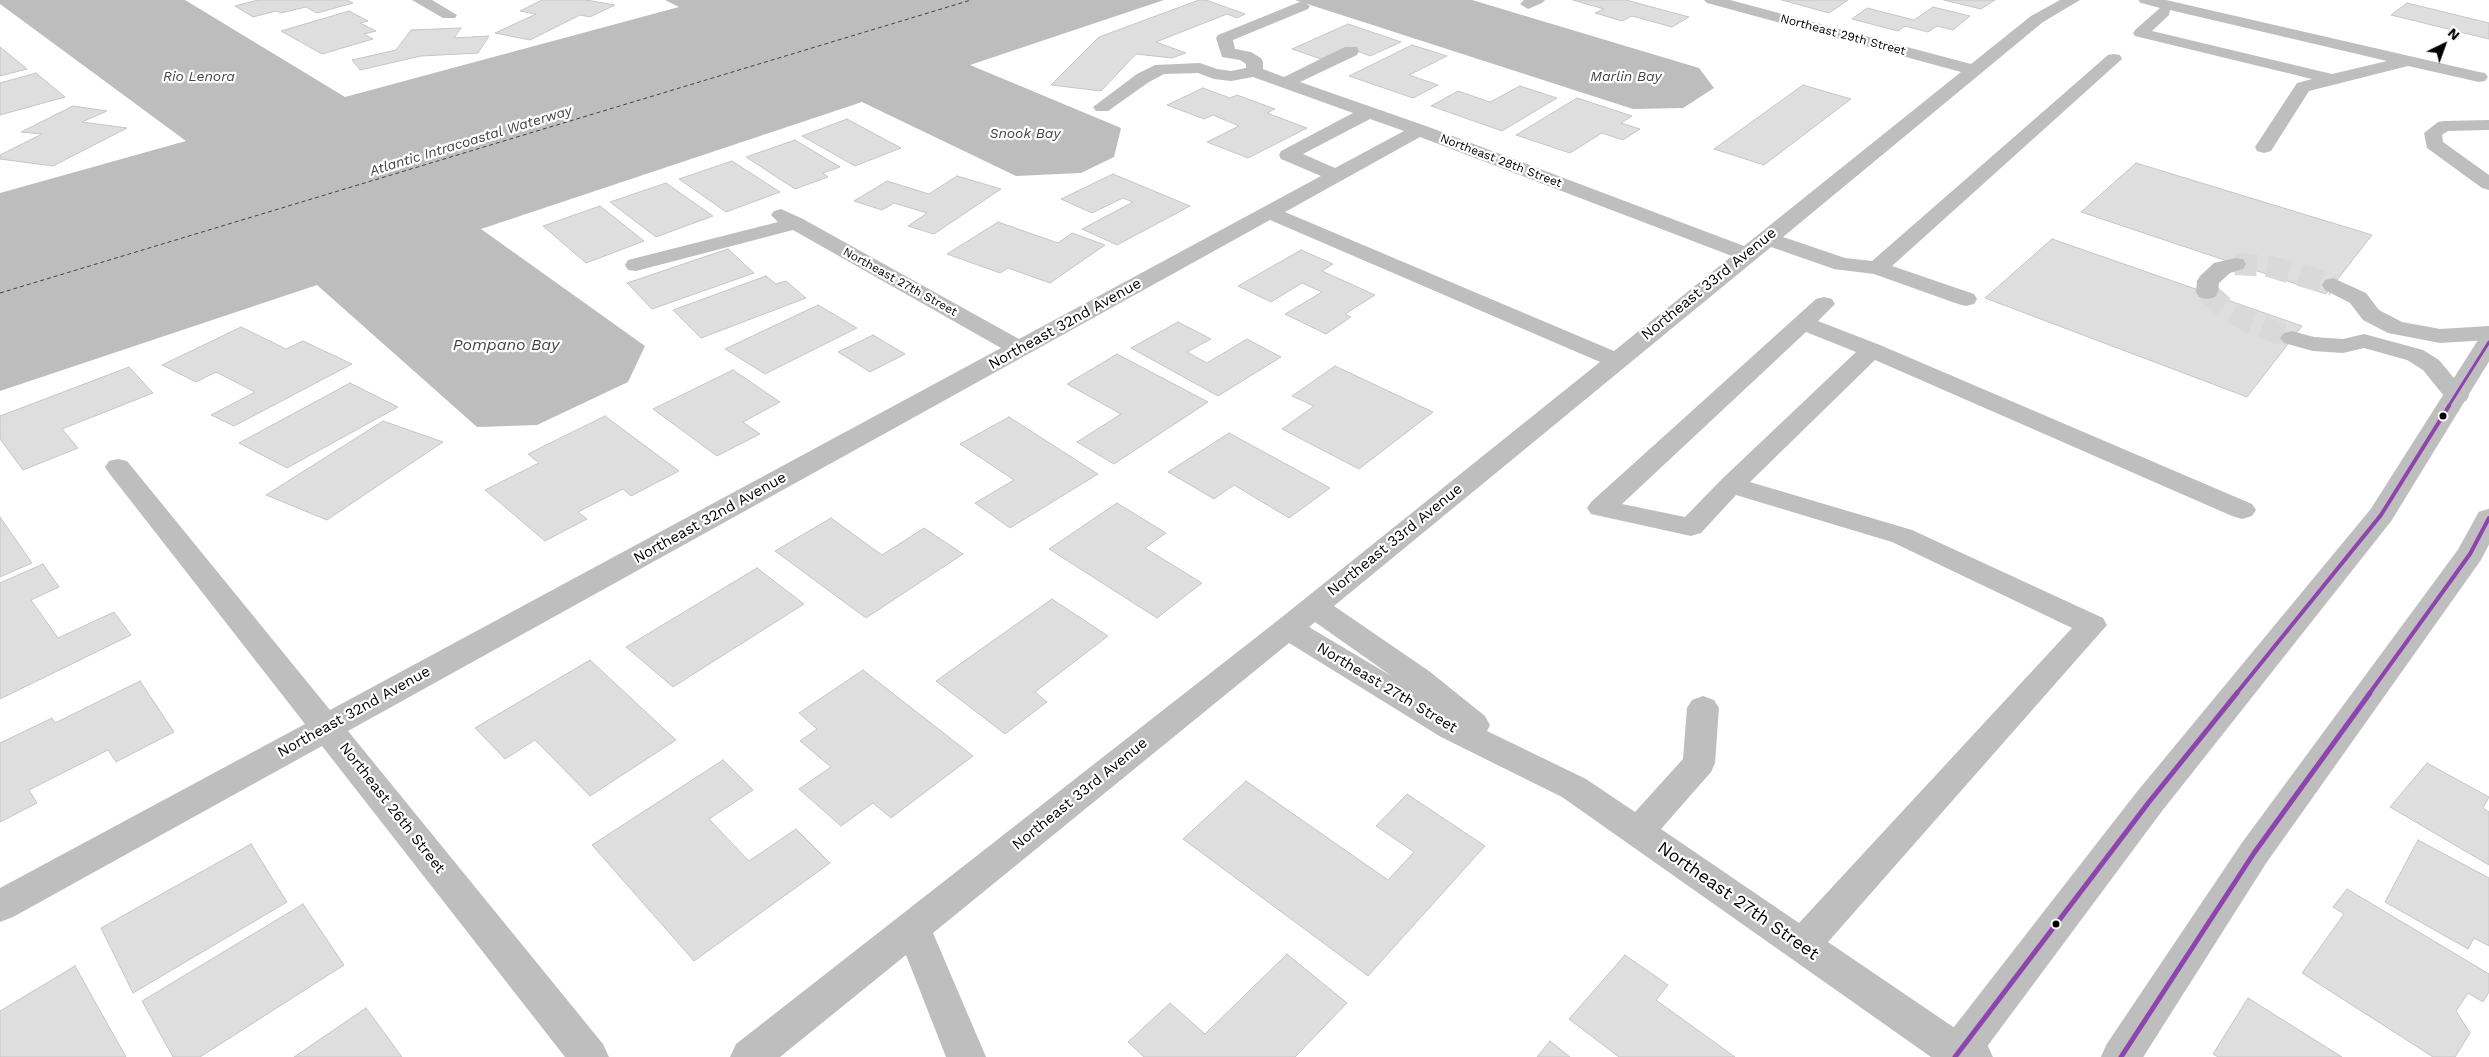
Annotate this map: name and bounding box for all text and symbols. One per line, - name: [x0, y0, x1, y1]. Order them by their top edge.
- street label: Northeast 29th Street: [1779, 11, 1907, 59]
- north arrow: [2419, 20, 2469, 70]
- text: N: [2445, 24, 2463, 43]
- water label: Rio Lenora: [163, 69, 235, 85]
- water label: Marlin Bay: [1590, 69, 1662, 85]
- water label: Atlantic Intracoastal Waterway: [368, 102, 574, 180]
- water label: Snook Bay: [990, 126, 1060, 142]
- street label: Northeast 28th Street: [1438, 131, 1564, 191]
- street label: Northeast 33rd Avenue: [1638, 224, 1780, 344]
- street label: Northeast 27th Street: [840, 245, 960, 319]
- street label: Northeast 32nd Avenue: [985, 274, 1145, 374]
- water label: Pompano Bay: [453, 335, 559, 355]
- unlabelled marker: [2438, 411, 2448, 421]
- street label: Northeast 32nd Avenue: [630, 468, 790, 568]
- street label: Northeast 33rd Avenue: [1324, 480, 1466, 600]
- street label: Northeast 27th Street: [1314, 639, 1460, 737]
- street label: Northeast 32nd Avenue: [274, 662, 434, 762]
- street label: Northeast 33rd Avenue: [1009, 734, 1151, 854]
- street label: Northeast 26th Street: [335, 739, 449, 877]
- street label: Northeast 27th Street: [1653, 837, 1823, 965]
- unlabelled marker: [2051, 919, 2061, 929]

